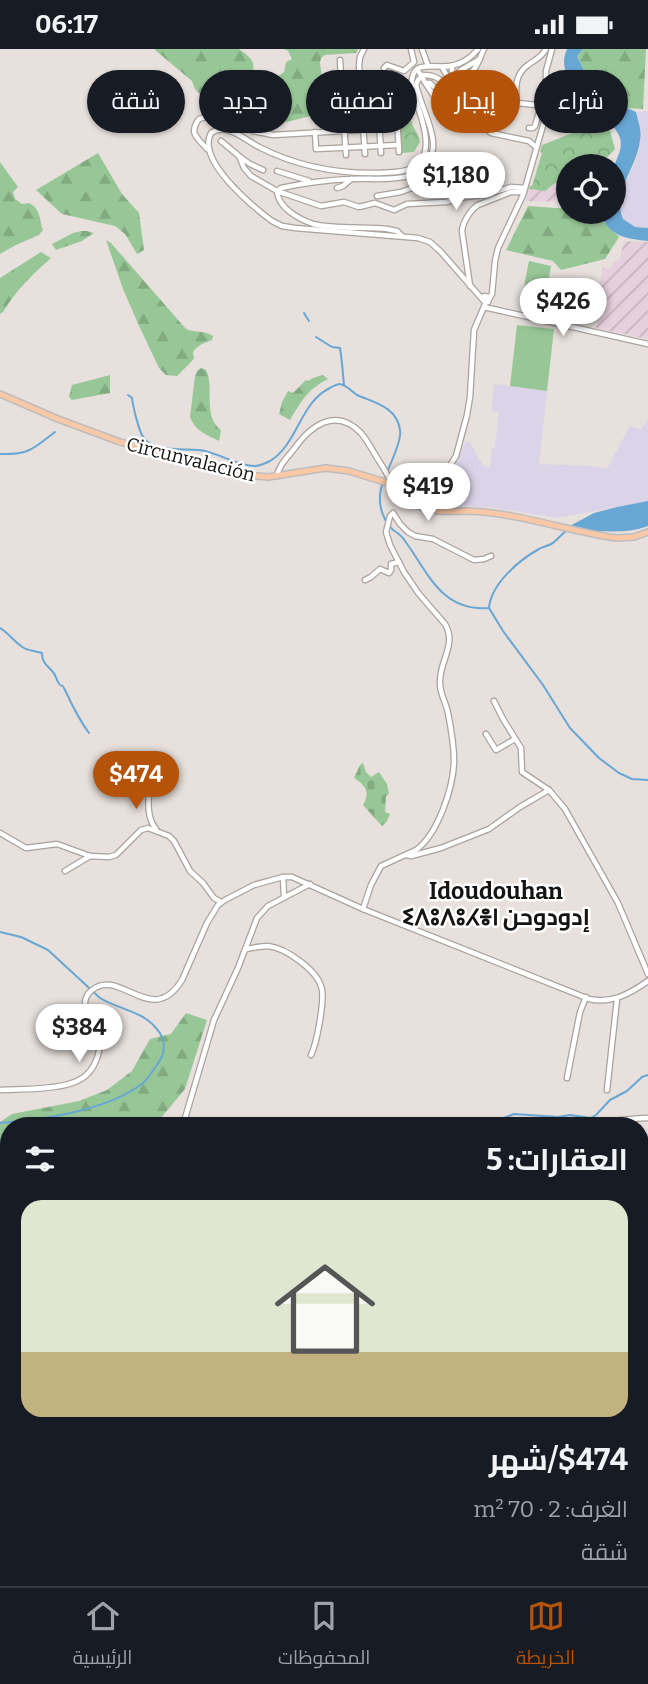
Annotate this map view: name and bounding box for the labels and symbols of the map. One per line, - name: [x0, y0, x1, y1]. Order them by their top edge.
- pin: $1,180: [399, 153, 513, 212]
- pin: $426: [522, 279, 604, 338]
- street label: Circunvalación: [124, 432, 258, 487]
- pin: $419: [387, 463, 469, 523]
- pin: $474: [95, 751, 177, 811]
- district label: Idoudouhan ⵉⴷⵓⴷⵓⵃⴻⵏ إدودوحن: [402, 877, 590, 932]
- pin: $384: [38, 1005, 120, 1064]

